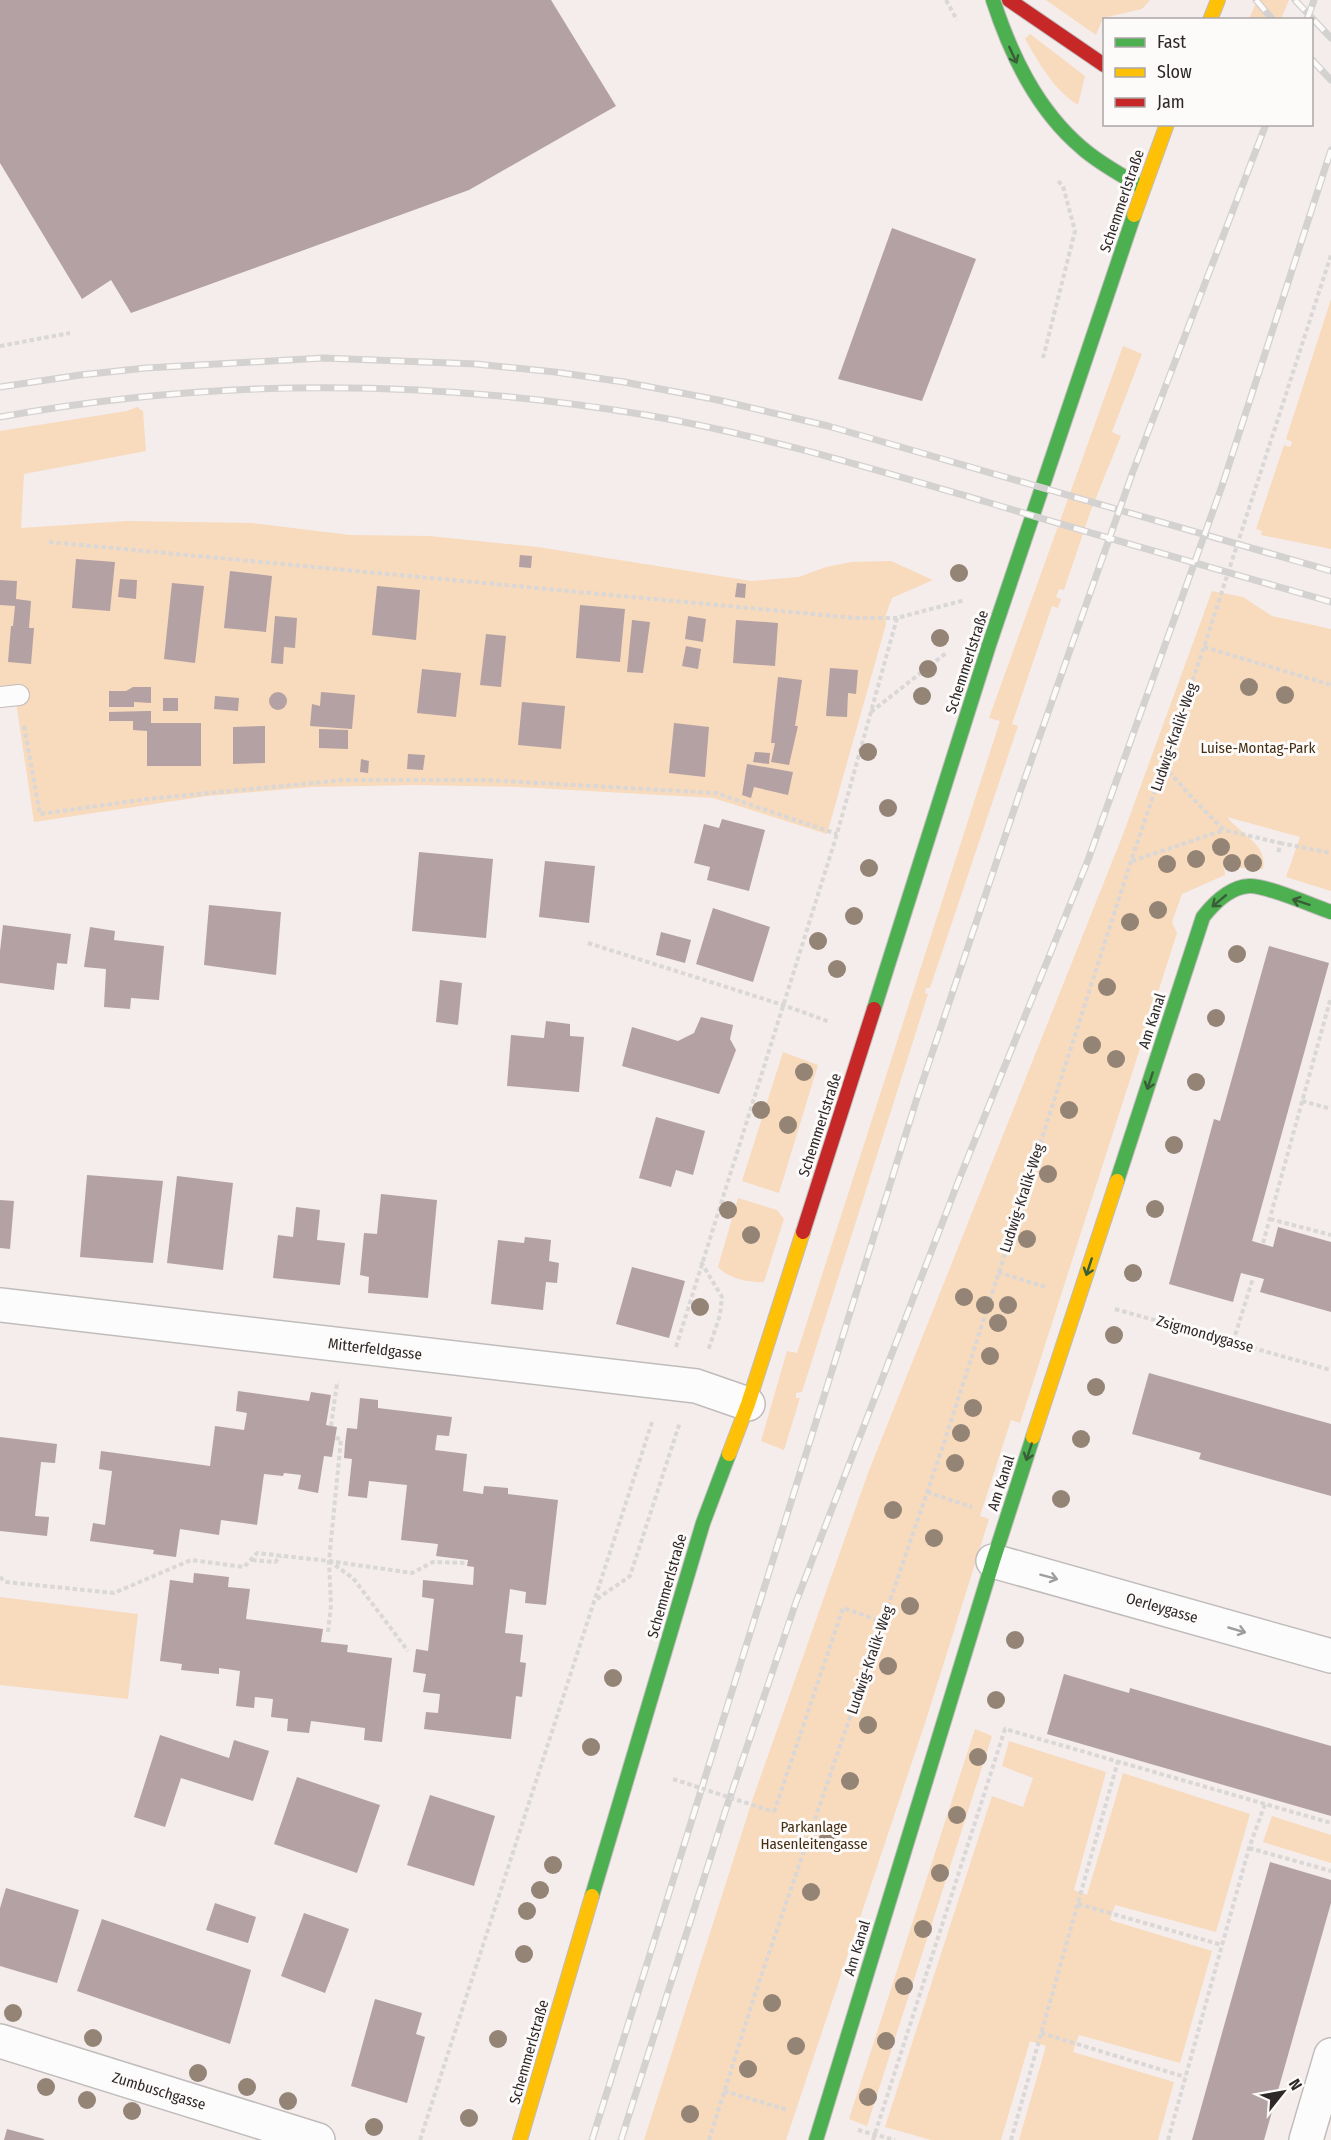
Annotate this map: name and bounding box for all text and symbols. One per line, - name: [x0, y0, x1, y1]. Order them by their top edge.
- legend: [1103, 18, 1313, 126]
- text: Fast: [1157, 31, 1186, 53]
- one-way arrow: [1008, 45, 1019, 63]
- text: Slow: [1157, 61, 1192, 83]
- text: Jam: [1157, 91, 1185, 113]
- street label: Schemmerlstraße: [1096, 147, 1148, 255]
- street label: Schemmerlstraße: [942, 608, 992, 716]
- street label: Ludwig-Kralik-Weg: [1147, 680, 1201, 794]
- park label: Luise-Montag-Park: [1201, 739, 1315, 757]
- one-way arrow: [1211, 895, 1227, 908]
- one-way arrow: [1292, 896, 1311, 907]
- street label: Am Kanal: [1135, 991, 1169, 1051]
- street label: Schemmerlstraße: [795, 1071, 845, 1179]
- one-way arrow: [1143, 1071, 1154, 1090]
- street label: Ludwig-Kralik-Weg: [996, 1141, 1048, 1255]
- one-way arrow: [1083, 1257, 1094, 1276]
- street label: Zsigmondygasse: [1154, 1312, 1256, 1356]
- street label: Mitterfeldgasse: [327, 1334, 423, 1364]
- one-way arrow: [1022, 1442, 1033, 1461]
- street label: Am Kanal: [984, 1453, 1018, 1513]
- street label: Schemmerlstraße: [644, 1532, 690, 1640]
- one-way arrow: [1040, 1571, 1059, 1583]
- street label: Oerleygasse: [1124, 1589, 1200, 1627]
- street label: Ludwig-Kralik-Weg: [843, 1603, 897, 1717]
- one-way arrow: [1227, 1624, 1246, 1636]
- park label: Parkanlage Hasenleitengasse: [760, 1818, 868, 1853]
- street label: Am Kanal: [840, 1918, 874, 1978]
- street label: Schemmerlstraße: [506, 1998, 552, 2106]
- north arrow: [1253, 2062, 1313, 2122]
- street label: Zumbuschgasse: [110, 2068, 208, 2114]
- text: N: [1285, 2076, 1306, 2094]

